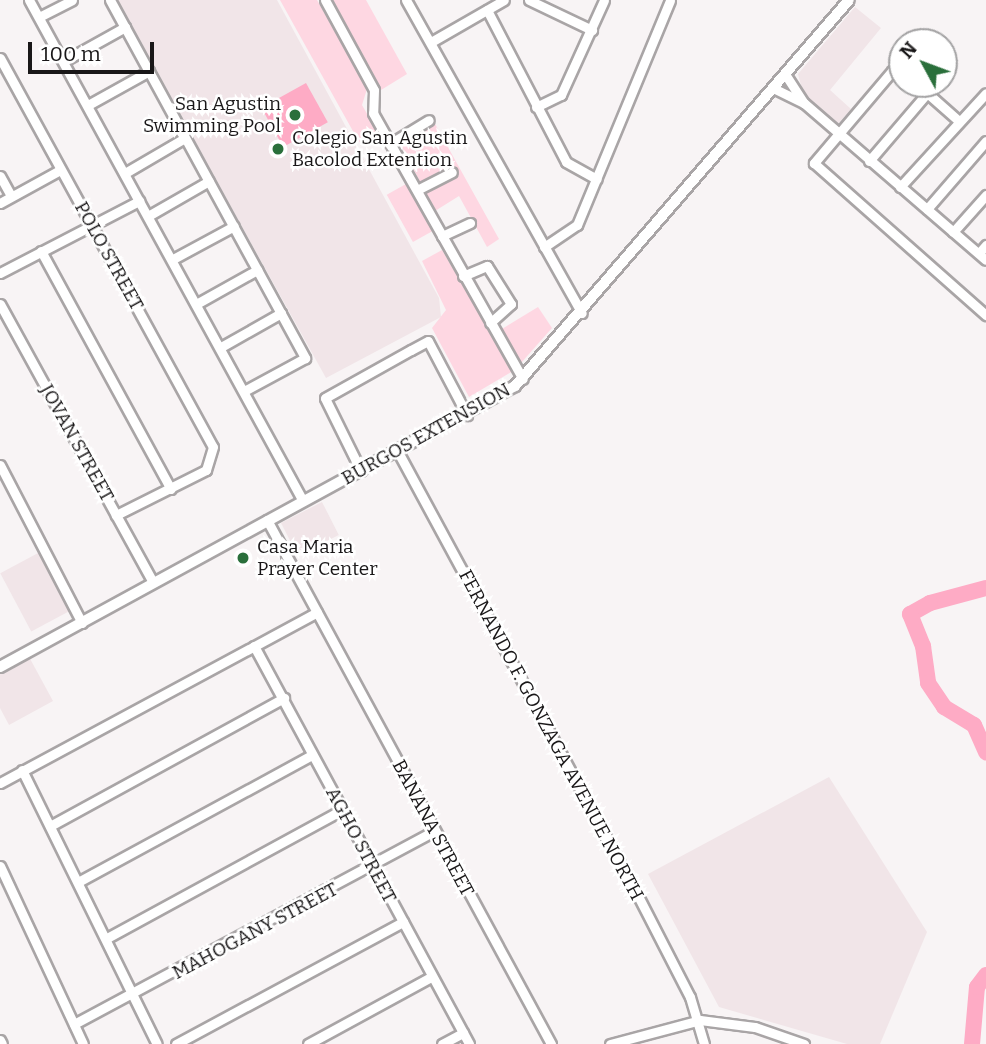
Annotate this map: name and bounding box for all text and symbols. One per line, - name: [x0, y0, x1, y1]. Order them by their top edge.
- scale bar: [32, 28, 158, 72]
- north arrow: [888, 28, 958, 98]
- text: N: [895, 37, 922, 63]
- text: 100 m: [41, 41, 101, 67]
- place label: San Agustin Swimming Pool: [143, 93, 281, 137]
- marker: San Agustin Swimming Pool: [287, 107, 303, 123]
- place label: Colegio San Agustin Bacolod Extention: [292, 127, 467, 171]
- marker: Colegio San Agustin Bacolod Extention: [270, 141, 286, 157]
- street label: POLO STREET: [70, 198, 148, 314]
- street label: BURGOS EXTENSION: [338, 378, 514, 490]
- street label: JOVAN STREET: [35, 380, 119, 506]
- place label: Casa Maria Prayer Center: [257, 536, 378, 580]
- marker: Casa Maria Prayer Center: [235, 550, 251, 566]
- street label: FERNANDO F. GONZAGA AVENUE NORTH: [454, 566, 648, 904]
- street label: BANANA STREET: [387, 756, 479, 900]
- street label: AGHO STREET: [321, 783, 401, 907]
- street label: MAHOGANY STREET: [169, 878, 341, 984]

